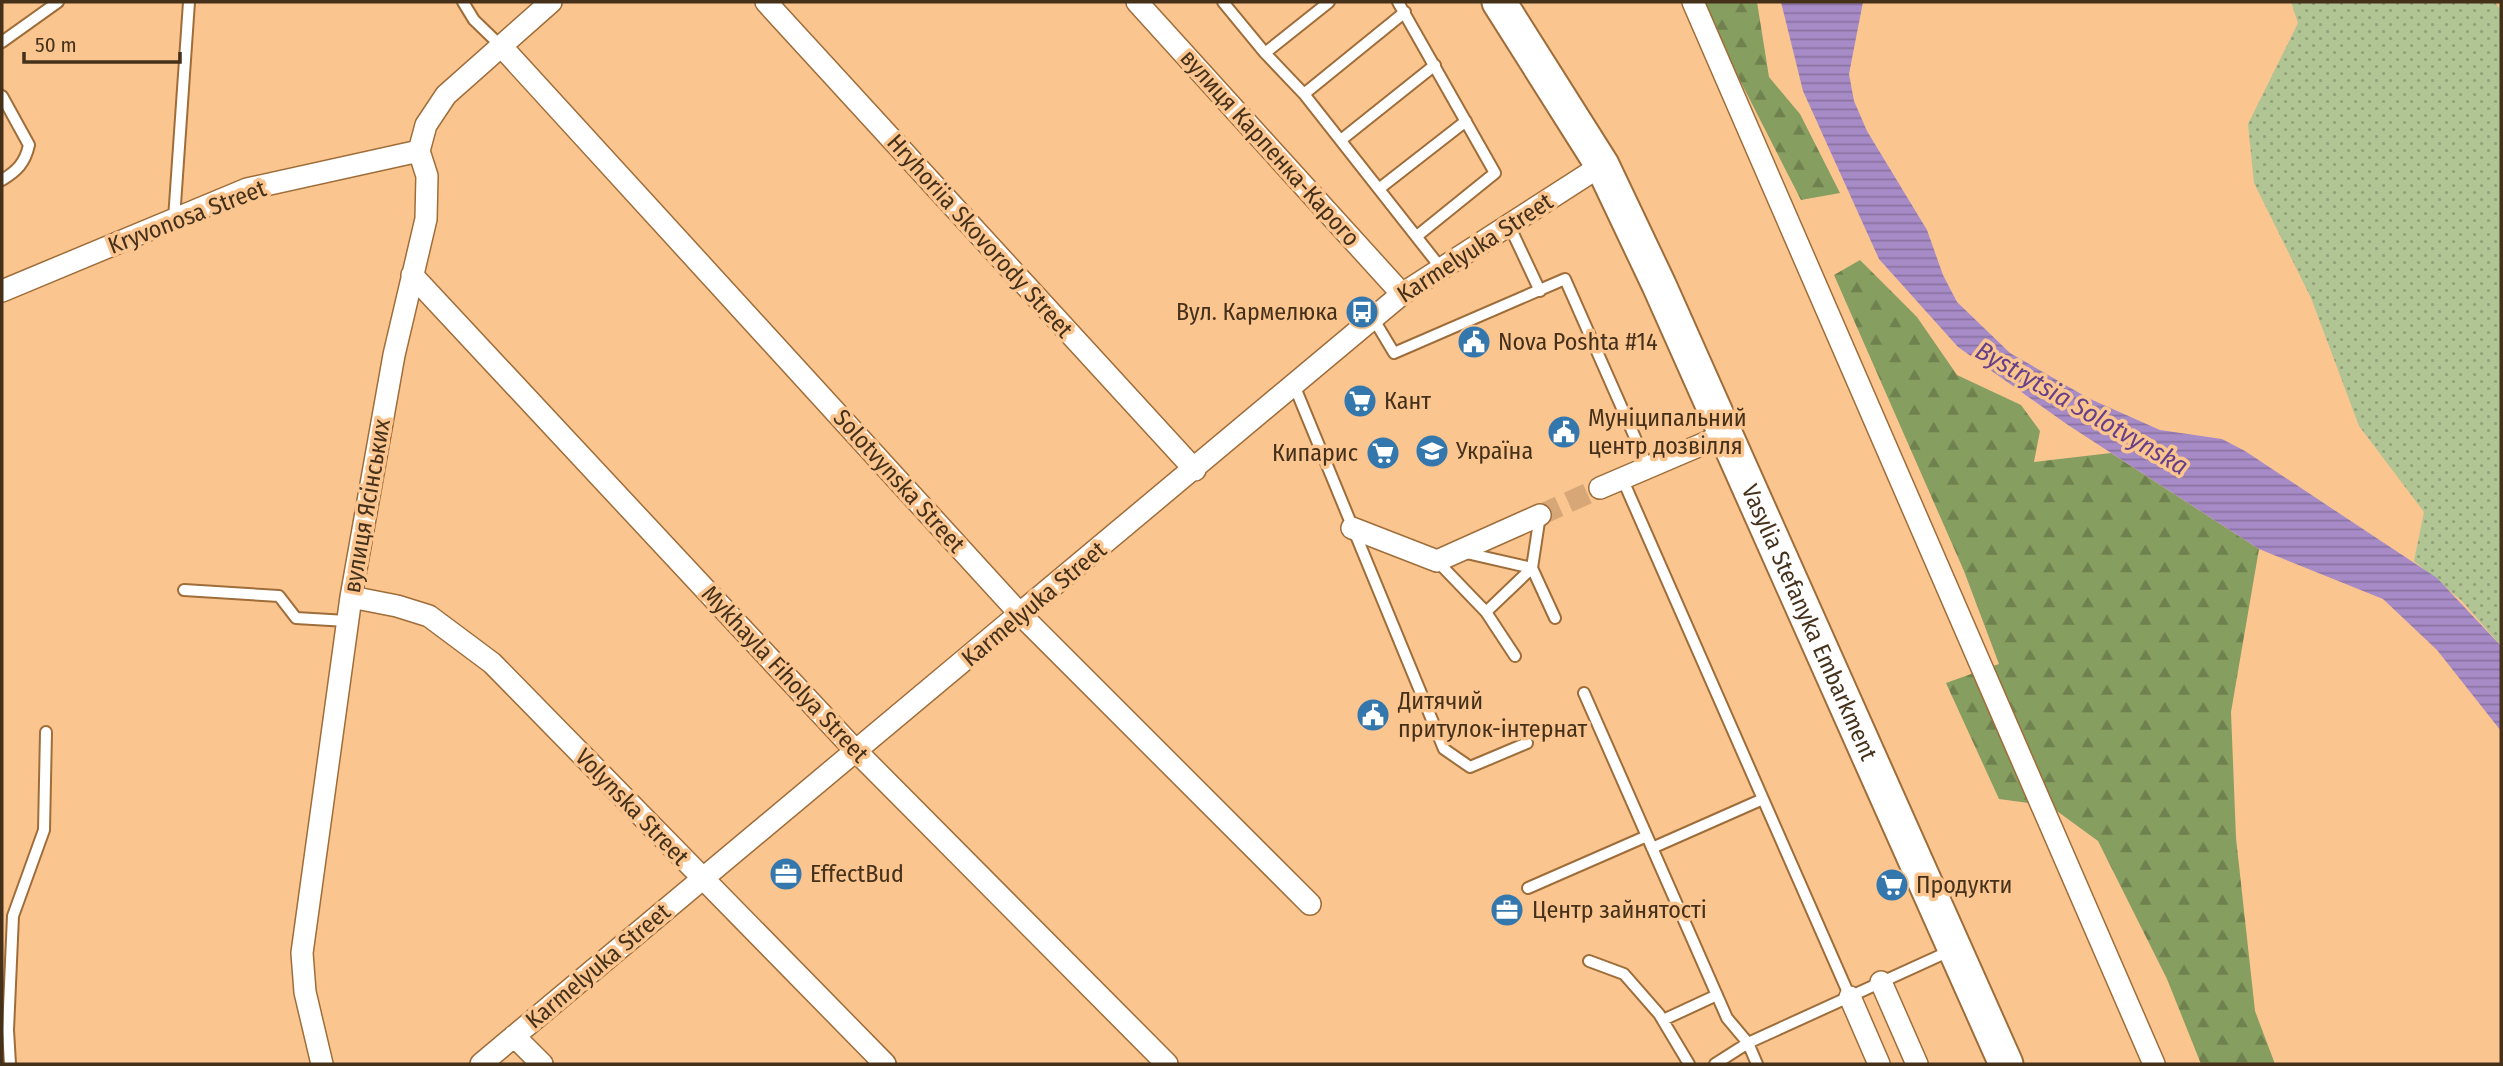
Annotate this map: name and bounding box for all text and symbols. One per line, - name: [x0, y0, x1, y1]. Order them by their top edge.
- scale bar: [24, 21, 180, 65]
- text: 50 m: [35, 32, 77, 58]
- street label: вулиця Карпенка-Карого: [1174, 44, 1366, 252]
- street label: Hryhoriia Skovorody Street: [881, 129, 1079, 344]
- street label: Kryvonosa Street: [104, 174, 270, 260]
- street label: Karmelyuka Street: [1392, 187, 1558, 309]
- bus stop icon: Вул. Кармелюка: [1343, 293, 1381, 331]
- place label: Вул. Кармелюка: [1176, 298, 1338, 326]
- public building icon: Nova Poshta #14: [1455, 323, 1493, 361]
- place label: Nova Poshta #14: [1498, 328, 1658, 356]
- water label: Bystrytsia Solotvynska: [1970, 335, 2194, 482]
- supermarket icon: Кант: [1341, 382, 1379, 420]
- place label: Кант: [1384, 387, 1431, 415]
- street label: Solotvynska Street: [827, 404, 971, 558]
- place label: Муніципальний центр дозвілля: [1588, 404, 1747, 460]
- public building icon: Муніципальний центр дозвілля: [1545, 413, 1583, 451]
- street label: вулиця Ясінських: [338, 416, 396, 595]
- school or university icon: Україна: [1413, 432, 1451, 470]
- supermarket icon: Кипарис: [1364, 434, 1402, 472]
- place label: Україна: [1455, 437, 1533, 465]
- place label: Кипарис: [1272, 439, 1358, 467]
- street label: Vasylia Stefanyka Embarkment: [1736, 480, 1883, 765]
- street label: Karmelyuka Street: [956, 535, 1112, 672]
- street label: Mykhayla Fiholya Street: [696, 580, 874, 768]
- place label: Дитячий притулок-інтернат: [1397, 687, 1587, 743]
- public building icon: Дитячий притулок-інтернат: [1354, 696, 1392, 734]
- street label: Volynska Street: [569, 743, 695, 871]
- office icon: EffectBud: [767, 855, 805, 893]
- place label: EffectBud: [810, 860, 904, 888]
- supermarket icon: Продукти: [1873, 866, 1911, 904]
- place label: Продукти: [1916, 871, 2012, 899]
- office icon: Центр зайнятості: [1488, 891, 1526, 929]
- place label: Центр зайнятості: [1532, 896, 1707, 924]
- street label: Karmelyuka Street: [520, 897, 676, 1034]

